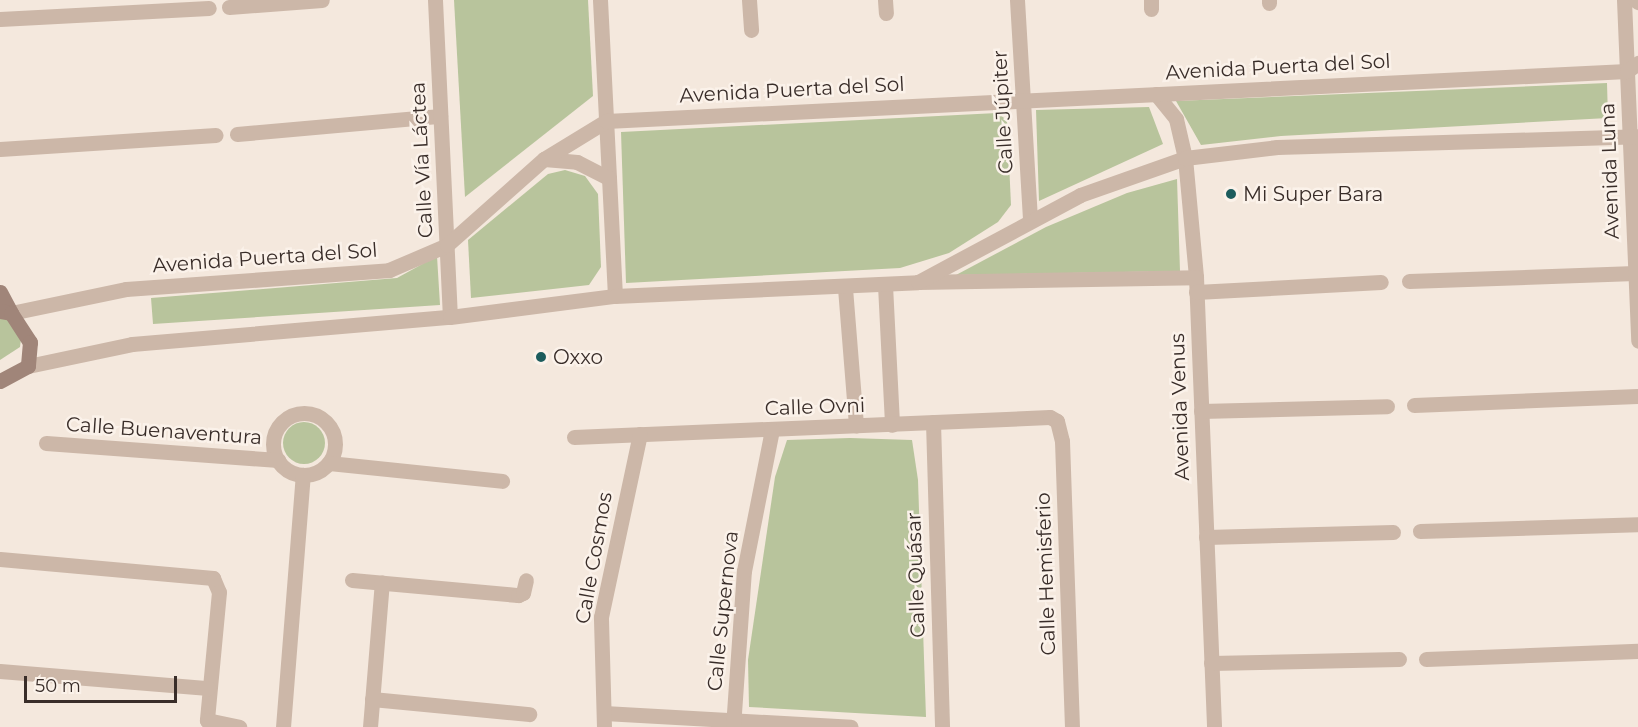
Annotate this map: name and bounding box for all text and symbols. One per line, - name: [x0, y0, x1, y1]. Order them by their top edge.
- street label: Calle Júpiter: [988, 49, 1018, 175]
- street label: Avenida Puerta del Sol: [1165, 49, 1391, 85]
- street label: Avenida Puerta del Sol: [679, 72, 905, 108]
- street label: Calle Vía Láctea: [406, 81, 438, 239]
- street label: Avenida Luna: [1596, 102, 1624, 240]
- place label: Mi Super Bara: [1243, 182, 1383, 206]
- marker: Mi Super Bara: [1224, 187, 1238, 201]
- street label: Avenida Puerta del Sol: [152, 238, 378, 278]
- street label: Avenida Venus: [1165, 333, 1195, 481]
- place label: Oxxo: [553, 345, 603, 369]
- marker: Oxxo: [534, 350, 548, 364]
- street label: Calle Ovni: [764, 393, 866, 421]
- street label: Calle Buenaventura: [65, 412, 263, 450]
- street label: Calle Cosmos: [571, 490, 617, 626]
- street label: Calle Hemisferio: [1031, 492, 1061, 656]
- street label: Calle Quásar: [902, 512, 930, 638]
- street label: Calle Supernova: [703, 530, 743, 692]
- scale bar: [27, 664, 180, 702]
- text: 50 m: [35, 675, 81, 697]

